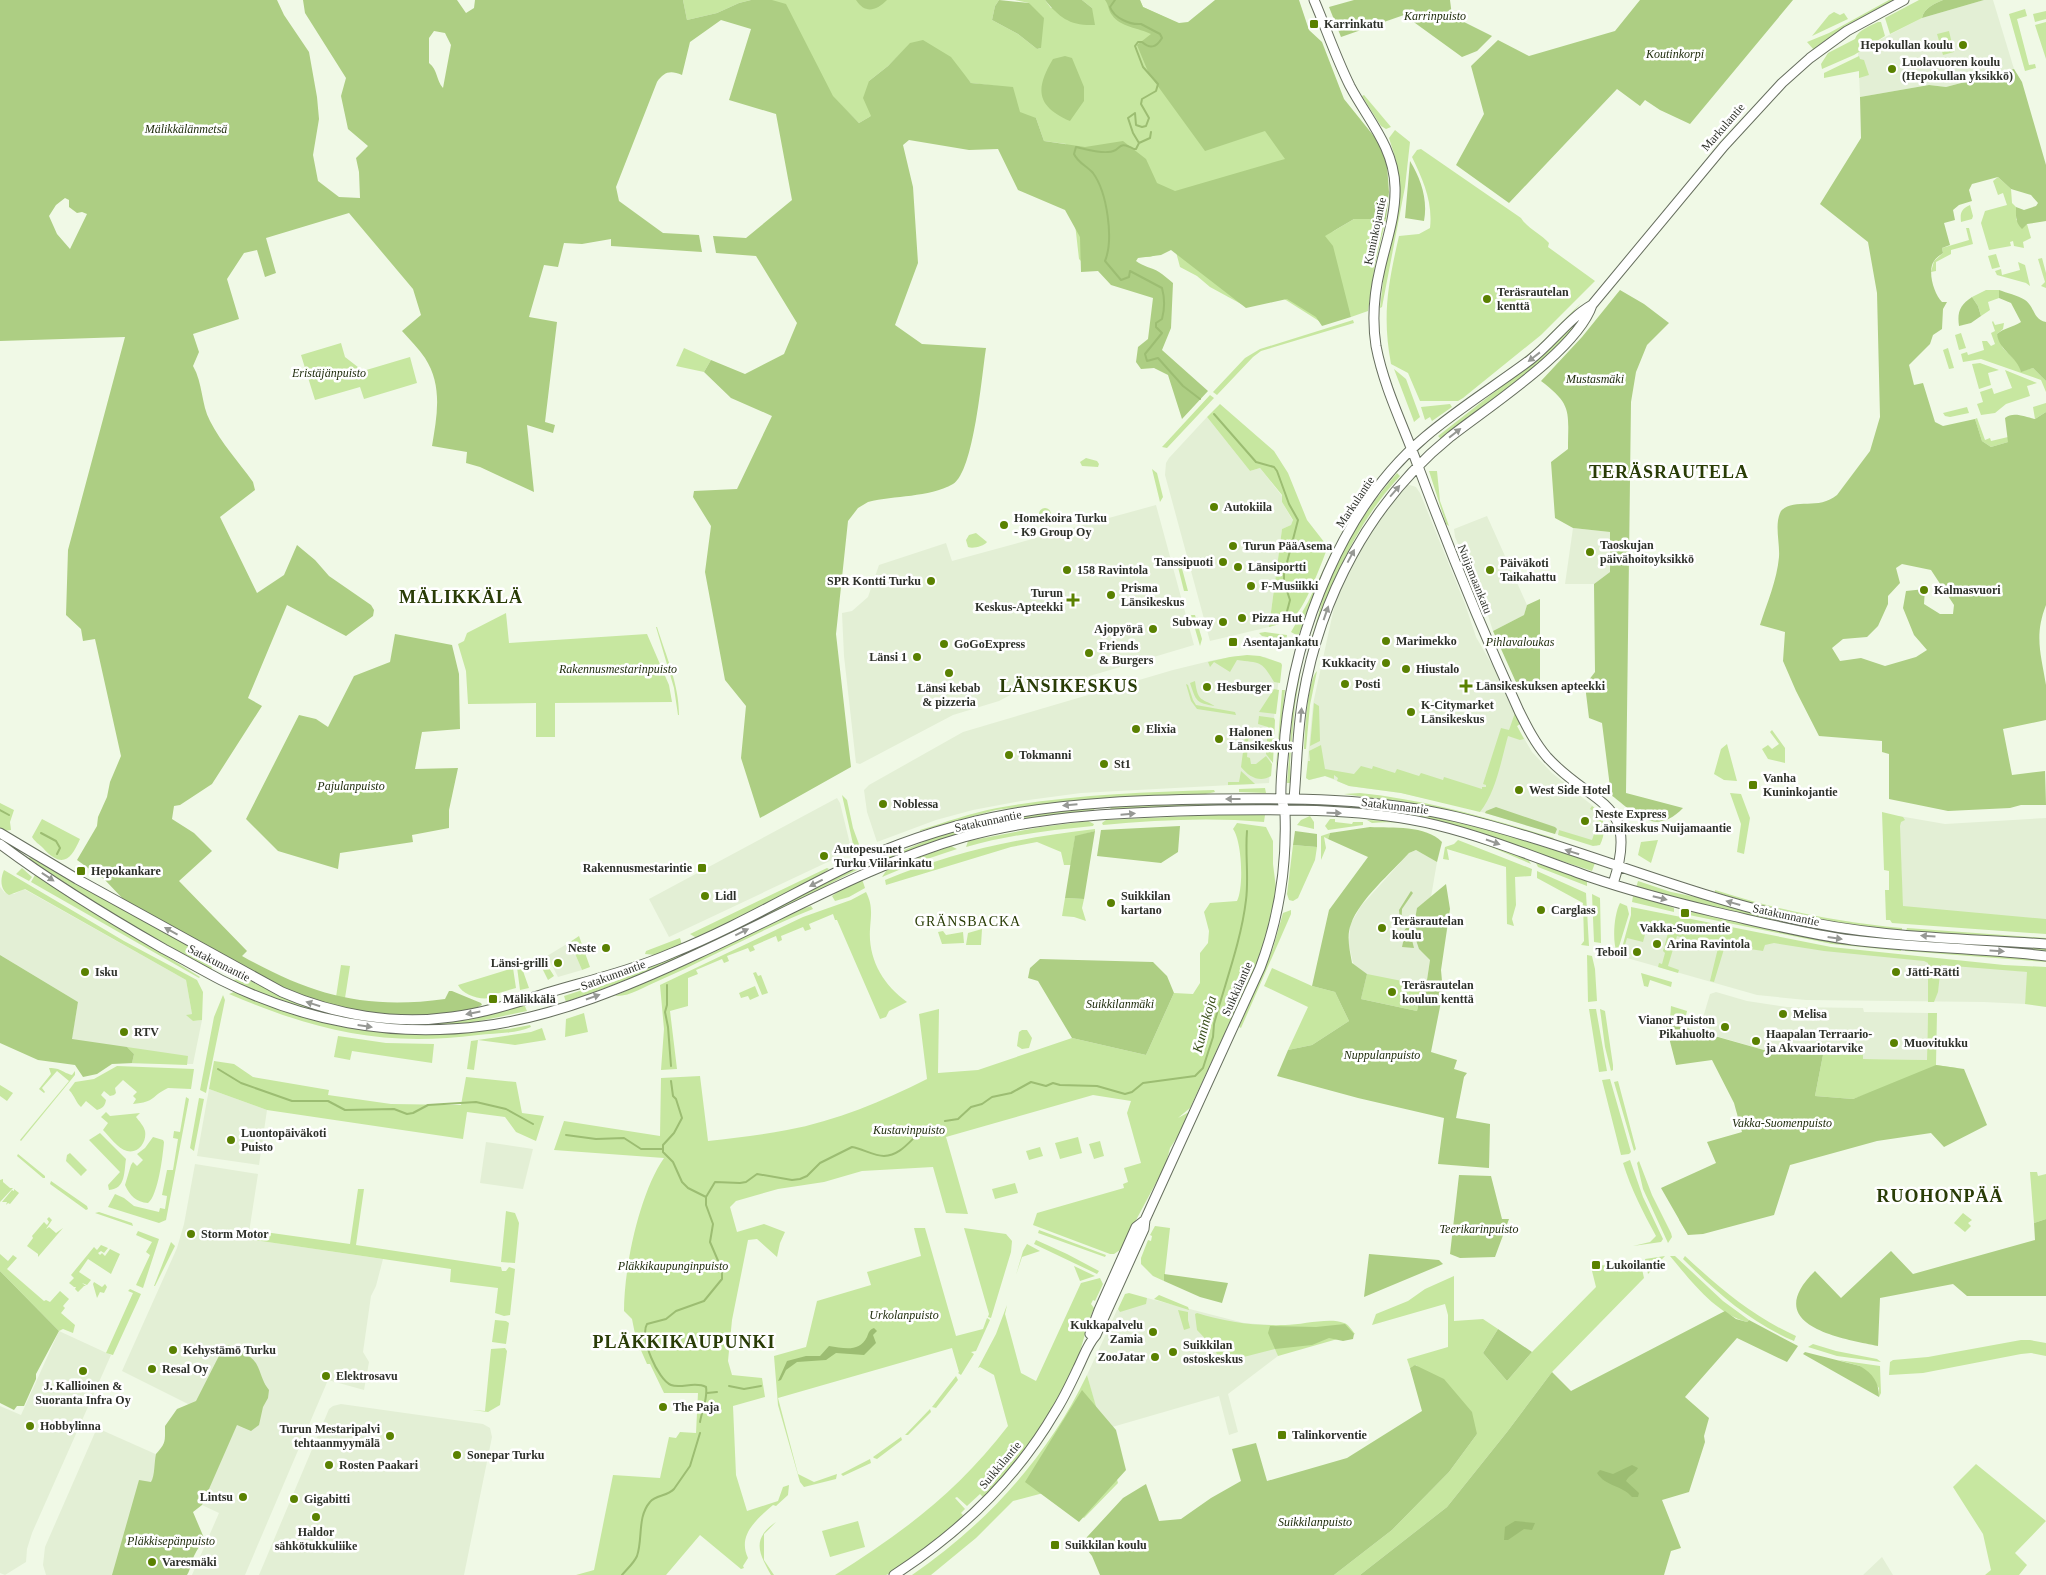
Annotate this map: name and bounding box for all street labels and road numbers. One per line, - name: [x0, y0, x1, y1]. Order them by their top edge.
- street label: Markulantie: [1698, 100, 1748, 154]
- street label: Kuninkojantie: [1361, 196, 1389, 266]
- street label: Markulantie: [1333, 474, 1377, 530]
- street label: Nuijamaankatu: [1455, 542, 1495, 616]
- street label: Satakunnantie: [1360, 795, 1430, 817]
- street label: Satakunnantie: [953, 807, 1023, 835]
- street label: Satakunnantie: [1751, 901, 1821, 929]
- street label: Satakunnantie: [186, 941, 252, 985]
- street label: Satakunnantie: [579, 957, 647, 993]
- street label: Suikkilantie: [1219, 960, 1255, 1018]
- street label: Suikkilantie: [976, 1438, 1024, 1492]

